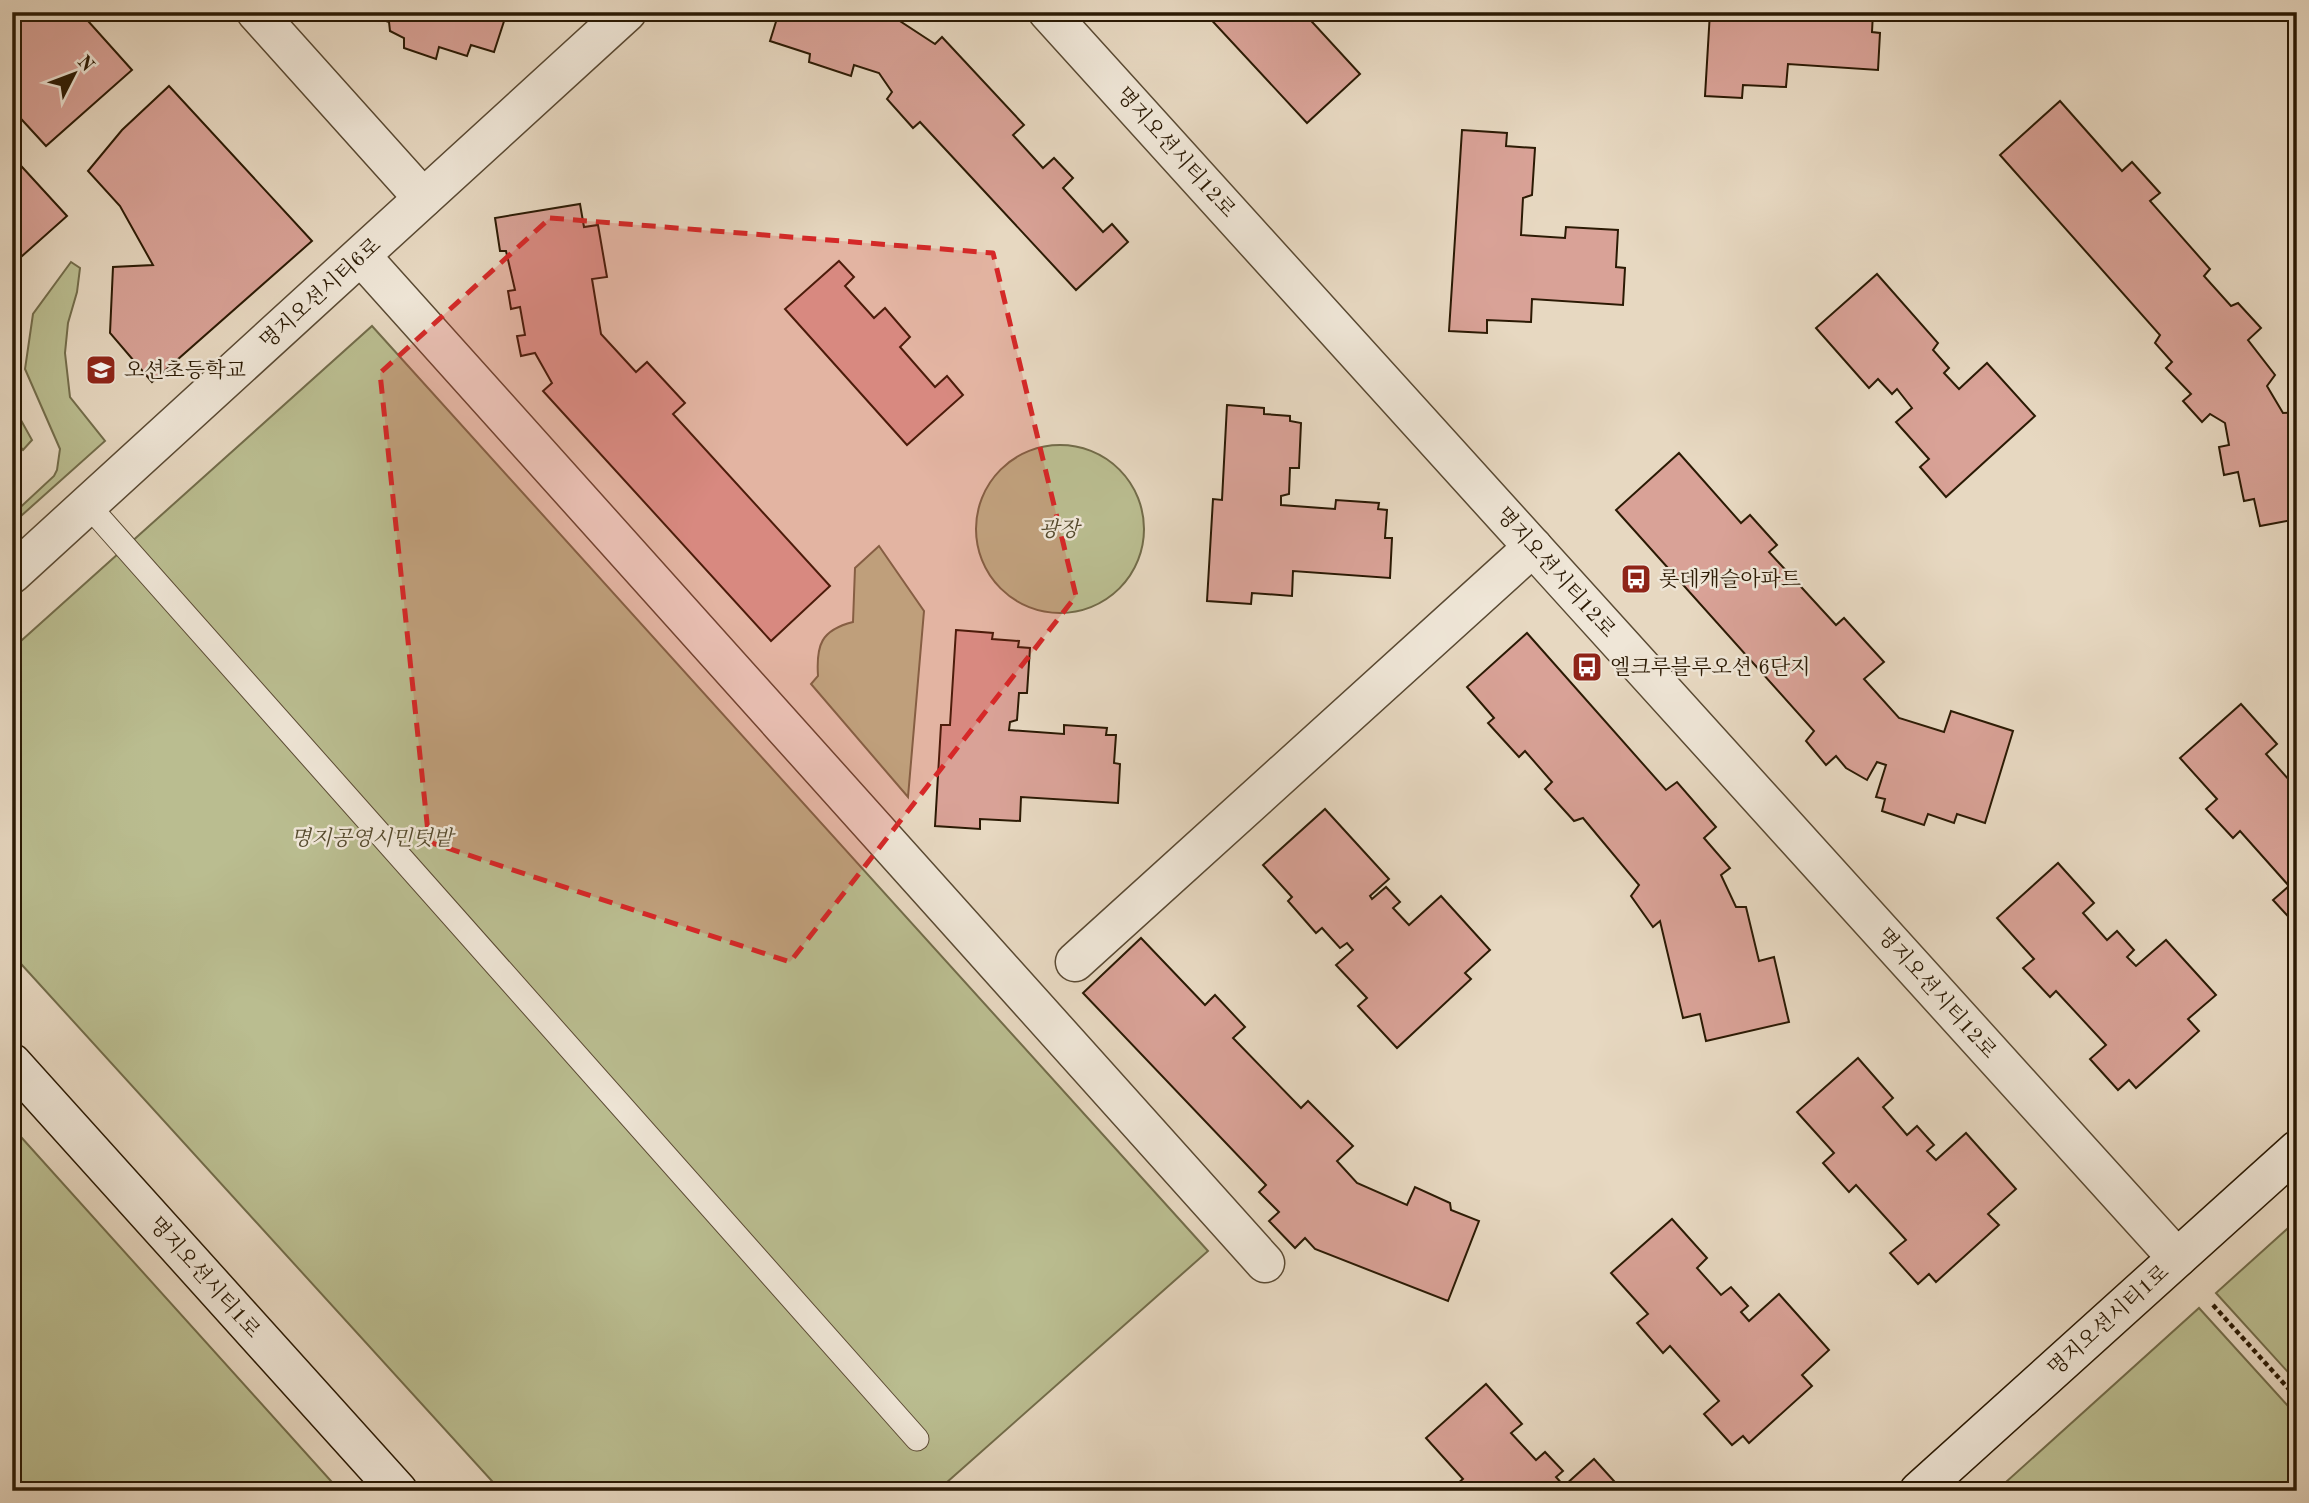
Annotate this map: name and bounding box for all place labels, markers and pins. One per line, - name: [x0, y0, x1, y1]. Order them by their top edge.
- school or university icon: 오션초등학교: [84, 353, 118, 387]
- place label: 오션초등학교: [124, 359, 246, 382]
- bus stop icon: 롯데캐슬아파트: [1619, 562, 1653, 596]
- place label: 롯데캐슬아파트: [1659, 568, 1801, 591]
- bus stop icon: 엘크루블루오션 6단지: [1570, 650, 1604, 684]
- place label: 엘크루블루오션 6단지: [1610, 656, 1811, 679]

